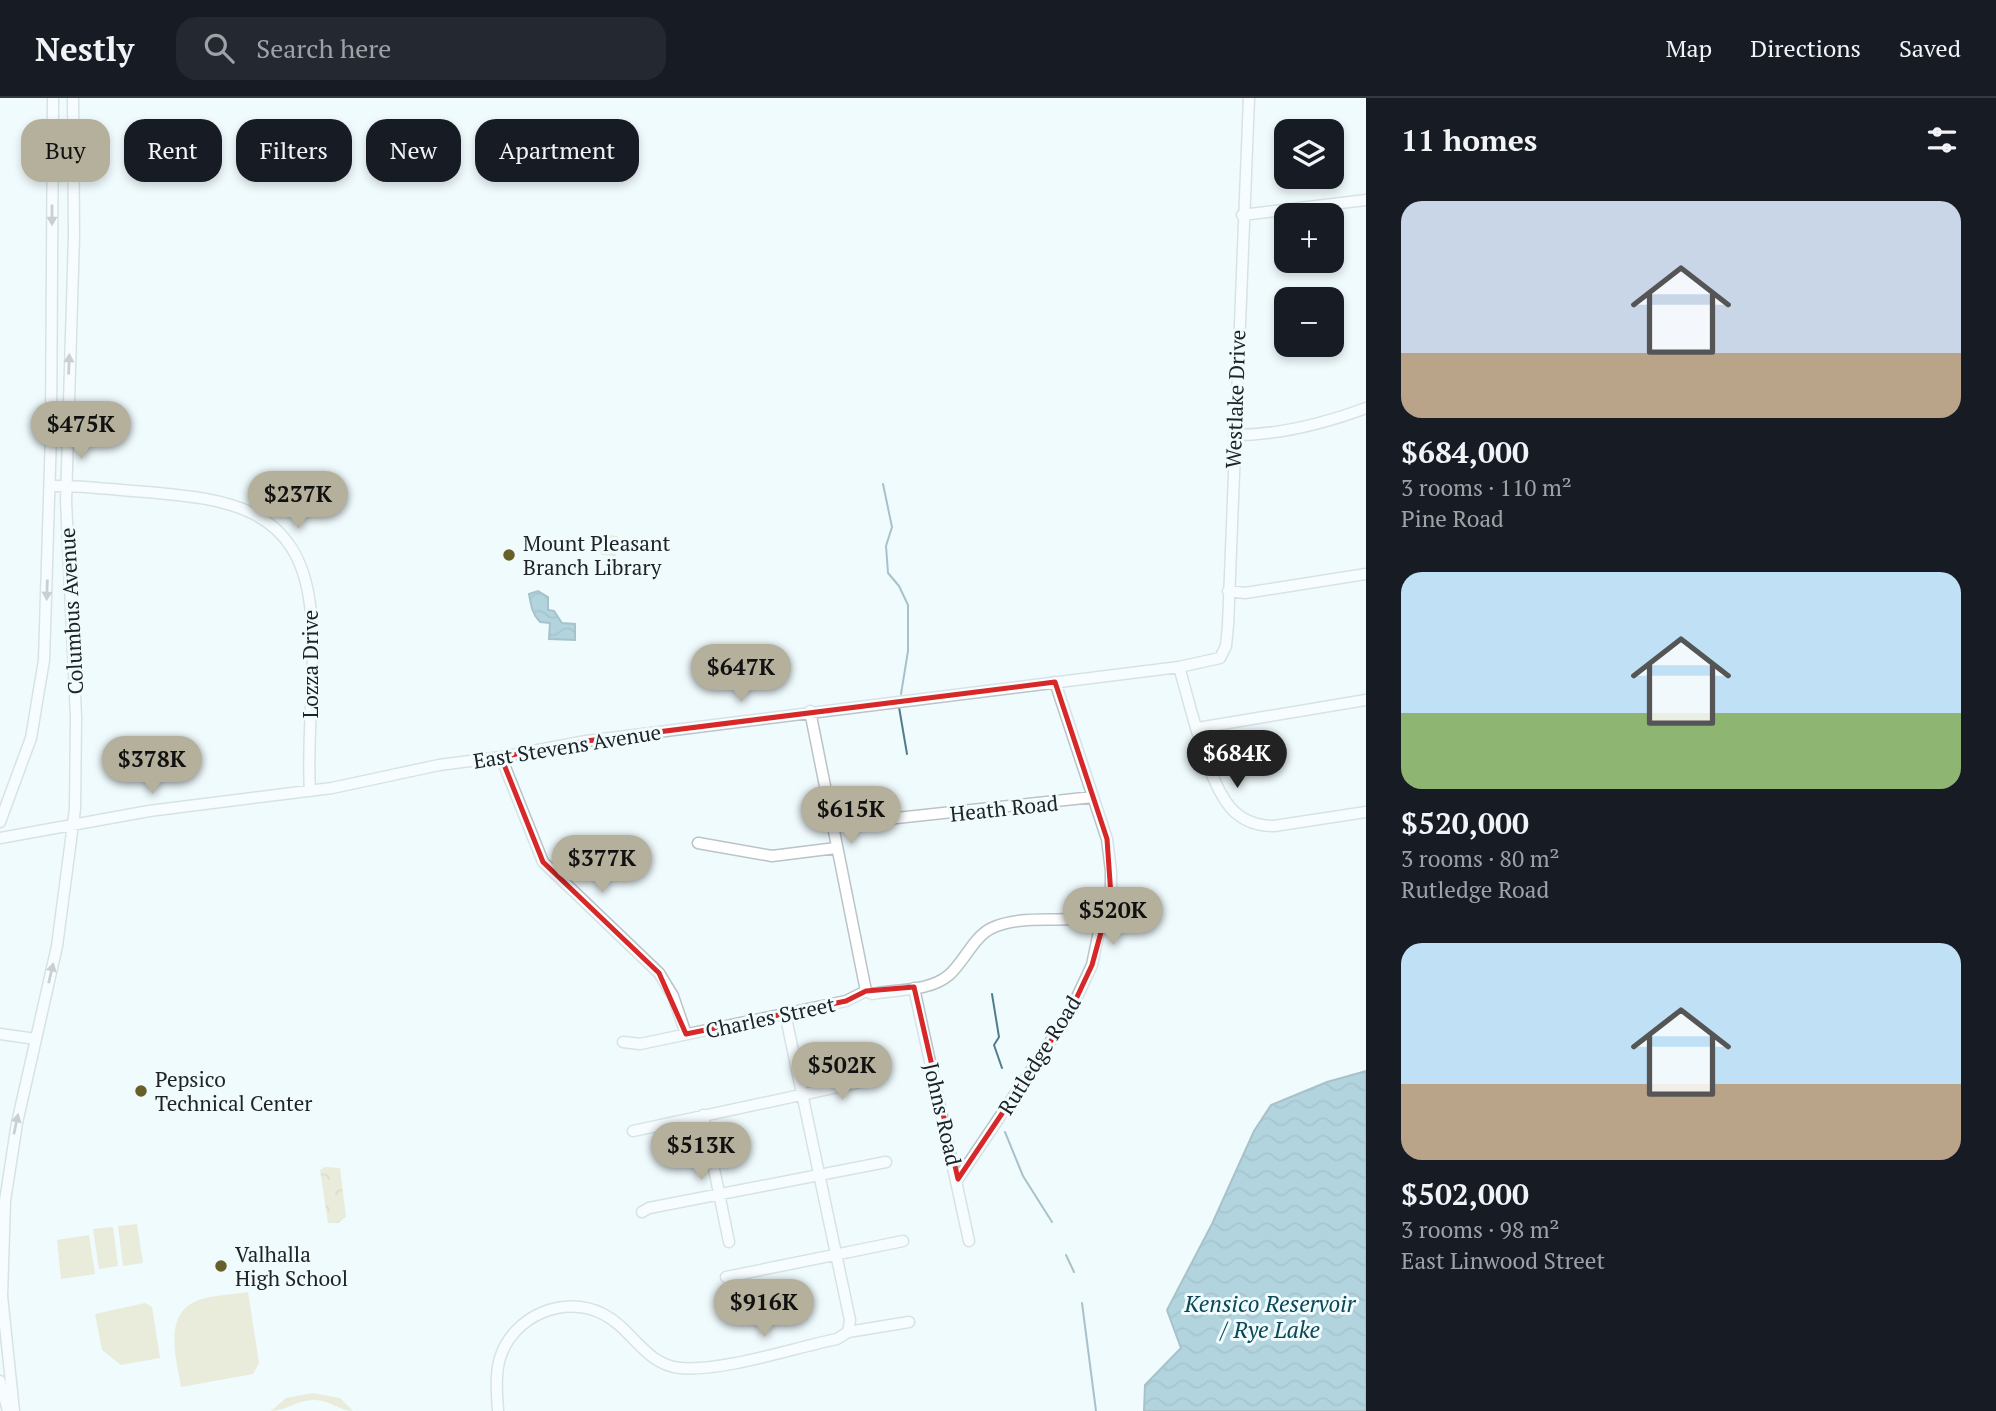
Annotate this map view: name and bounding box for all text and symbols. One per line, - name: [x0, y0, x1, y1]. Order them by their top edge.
- search box: [176, 17, 666, 80]
- text: Nestly: [35, 27, 134, 70]
- icon: search: [200, 29, 238, 67]
- text: Search here: [256, 31, 391, 65]
- text: Map: [1666, 32, 1712, 64]
- text: Directions: [1750, 32, 1861, 64]
- text: Saved: [1899, 32, 1961, 64]
- chip: Buy: [21, 119, 110, 182]
- chip: Rent: [124, 119, 222, 182]
- chip: Filters: [236, 119, 352, 182]
- chip: New: [366, 119, 461, 182]
- chip: Apartment: [475, 119, 639, 182]
- map controls: [1274, 119, 1344, 357]
- button: layers: [1274, 119, 1344, 189]
- text: 11 homes: [1401, 120, 1537, 160]
- icon: filters: [1923, 121, 1961, 159]
- button: +: [1274, 203, 1344, 273]
- one-way arrow: [46, 204, 58, 226]
- icon: home: [1618, 247, 1744, 373]
- button: −: [1274, 287, 1344, 357]
- street label: Westlake Drive: [1219, 329, 1251, 469]
- one-way arrow: [64, 353, 75, 375]
- pin: $475K: [32, 402, 130, 461]
- text: $475K: [47, 408, 115, 439]
- text: $684,000: [1401, 432, 1529, 472]
- pin: $237K: [249, 472, 347, 531]
- text: 3 rooms · 110 m²: [1401, 472, 1572, 503]
- text: $237K: [264, 478, 332, 509]
- text: Pine Road: [1401, 503, 1504, 534]
- street label: Columbus Avenue: [53, 527, 89, 695]
- place label: Mount Pleasant Branch Library: [523, 529, 670, 581]
- marker: Mount Pleasant Branch Library: [501, 547, 517, 563]
- one-way arrow: [41, 579, 52, 601]
- street label: Lozza Drive: [296, 610, 324, 718]
- icon: home: [1618, 618, 1744, 744]
- pin: $647K: [692, 644, 790, 704]
- text: $647K: [707, 651, 775, 682]
- street label: East Stevens Avenue: [471, 717, 663, 775]
- pin: $684K: [1188, 730, 1286, 790]
- pin: $378K: [103, 736, 201, 796]
- text: $684K: [1203, 737, 1271, 768]
- text: $378K: [118, 743, 186, 774]
- pin: $615K: [802, 786, 900, 846]
- street label: Heath Road: [949, 788, 1060, 828]
- text: $615K: [817, 793, 885, 824]
- text: $520,000: [1401, 803, 1529, 843]
- pin: $377K: [553, 836, 651, 895]
- text: $377K: [568, 842, 636, 873]
- text: 3 rooms · 80 m²: [1401, 843, 1560, 874]
- text: Rutledge Road: [1401, 874, 1549, 905]
- pin: $520K: [1064, 888, 1162, 947]
- text: $520K: [1079, 894, 1147, 925]
- one-way arrow: [46, 962, 57, 984]
- icon: home: [1618, 989, 1744, 1115]
- street label: Charles Street: [703, 990, 837, 1044]
- street label: Rutledge Road: [991, 990, 1087, 1120]
- pin: $502K: [793, 1042, 891, 1102]
- text: $502K: [808, 1049, 876, 1080]
- street label: Johns Road: [918, 1060, 968, 1168]
- place label: Pepsico Technical Center: [155, 1065, 312, 1117]
- marker: Pepsico Technical Center: [133, 1083, 149, 1099]
- one-way arrow: [11, 1113, 22, 1135]
- pin: $513K: [652, 1122, 750, 1182]
- text: $513K: [667, 1129, 735, 1160]
- text: $502,000: [1401, 1174, 1529, 1214]
- text: 3 rooms · 98 m²: [1401, 1214, 1560, 1245]
- place label: Valhalla High School: [235, 1240, 348, 1292]
- text: East Linwood Street: [1401, 1245, 1605, 1276]
- marker: Valhalla High School: [213, 1258, 229, 1274]
- pin: $916K: [715, 1280, 813, 1339]
- text: $916K: [730, 1286, 798, 1317]
- water label: Kensico Reservoir / Rye Lake: [1184, 1288, 1357, 1345]

